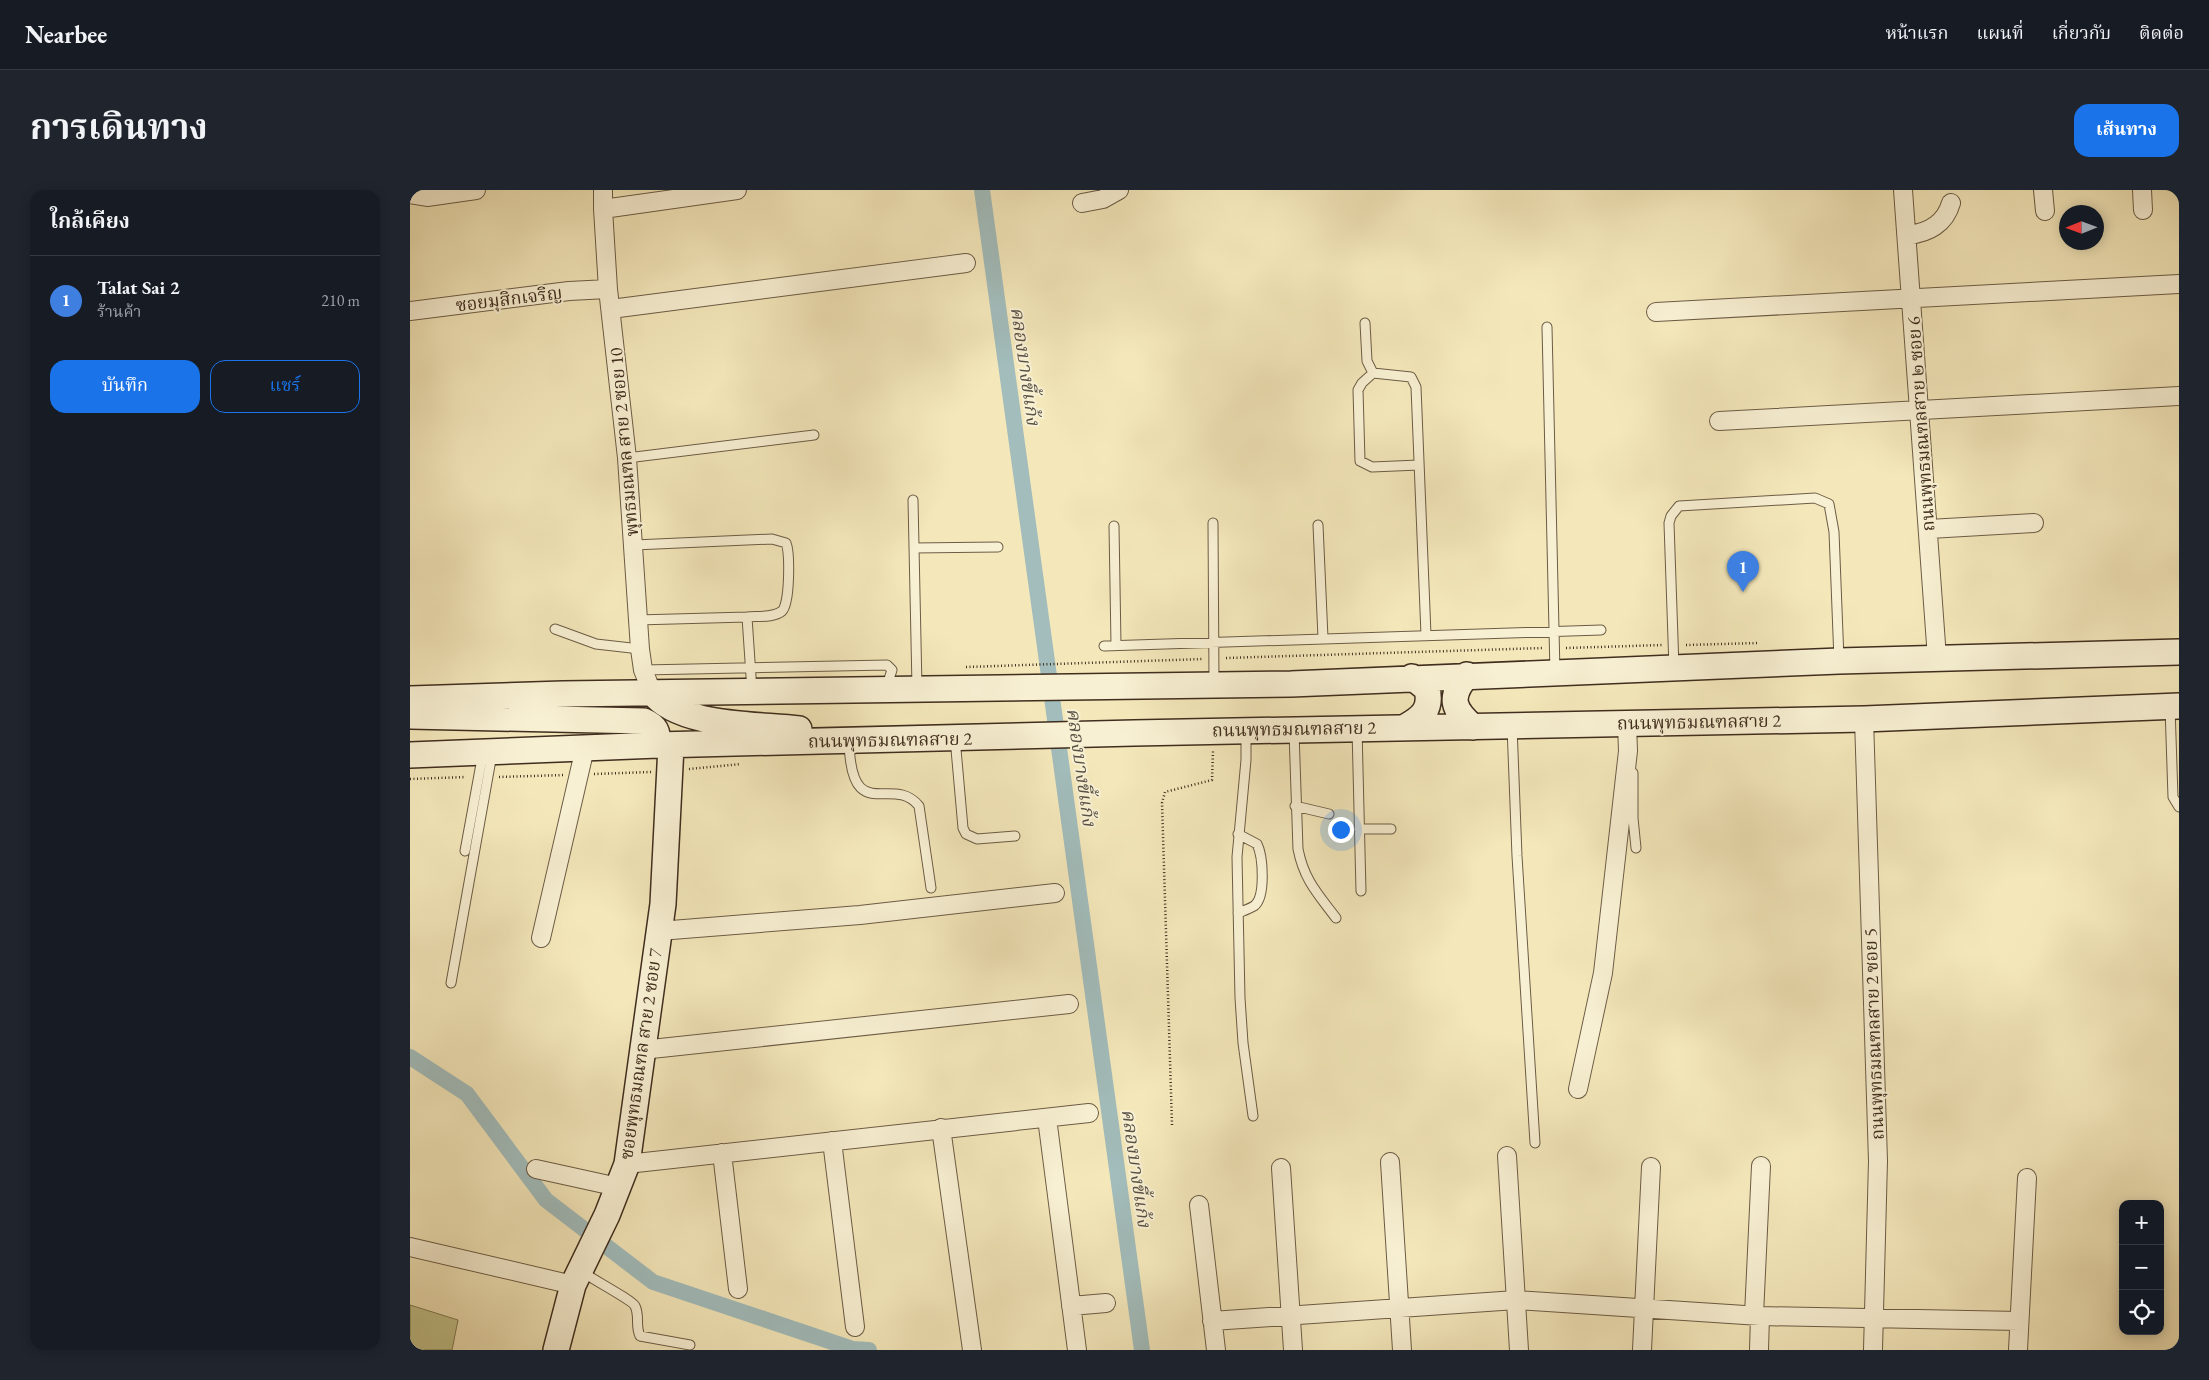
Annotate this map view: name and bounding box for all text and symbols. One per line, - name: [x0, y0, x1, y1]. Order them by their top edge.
- text: Nearbee: [25, 19, 107, 50]
- text: หน้าแรก: [1885, 21, 1948, 44]
- text: แผนที่: [1976, 21, 2024, 44]
- text: เกี่ยวกับ: [2052, 21, 2111, 44]
- text: ติดต่อ: [2139, 21, 2184, 44]
- text: การเดินทาง: [30, 104, 208, 149]
- button: เส้นทาง: [2074, 104, 2179, 157]
- north arrow: [2059, 205, 2104, 250]
- text: ใกล้เคียง: [50, 207, 130, 234]
- text: Talat Sai 2: [97, 275, 180, 300]
- street label: ซอยมุสิกเจริญ: [454, 281, 564, 317]
- text: 1: [62, 290, 70, 311]
- text: 210 m: [321, 290, 360, 311]
- text: ร้านค้า: [97, 301, 141, 322]
- water label: คลองบางขี้แก้ง: [1005, 305, 1048, 428]
- street label: ถนนพุทธมณฑลสาย ๒ ซอย 6: [1901, 315, 1940, 532]
- street label: พุทธมณฑล สาย 2 ซอย 10: [604, 346, 644, 537]
- button: บันทึก: [50, 360, 200, 413]
- button: แชร์: [210, 360, 360, 413]
- pin: 1: [1727, 551, 1759, 592]
- water label: คลองบางขี้แก้ง: [1061, 706, 1104, 829]
- street label: ถนนพุทธมณฑลสาย 2: [1617, 709, 1782, 735]
- street label: ถนนพุทธมณฑลสาย 2: [1212, 716, 1377, 742]
- street label: ถนนพุทธมณฑลสาย 2: [808, 727, 973, 753]
- your location: [1328, 817, 1354, 843]
- street label: ถนนพุทธมณฑลสาย 2 ซอย 5: [1858, 928, 1890, 1140]
- street label: ซอยพุทธมณฑล สาย 2 ซอย 7: [614, 947, 668, 1161]
- water label: คลองบางขี้แก้ง: [1116, 1107, 1159, 1230]
- map controls: [2119, 1200, 2164, 1335]
- button: +: [2119, 1200, 2164, 1245]
- button: −: [2119, 1245, 2164, 1290]
- button: locate: [2119, 1290, 2164, 1335]

